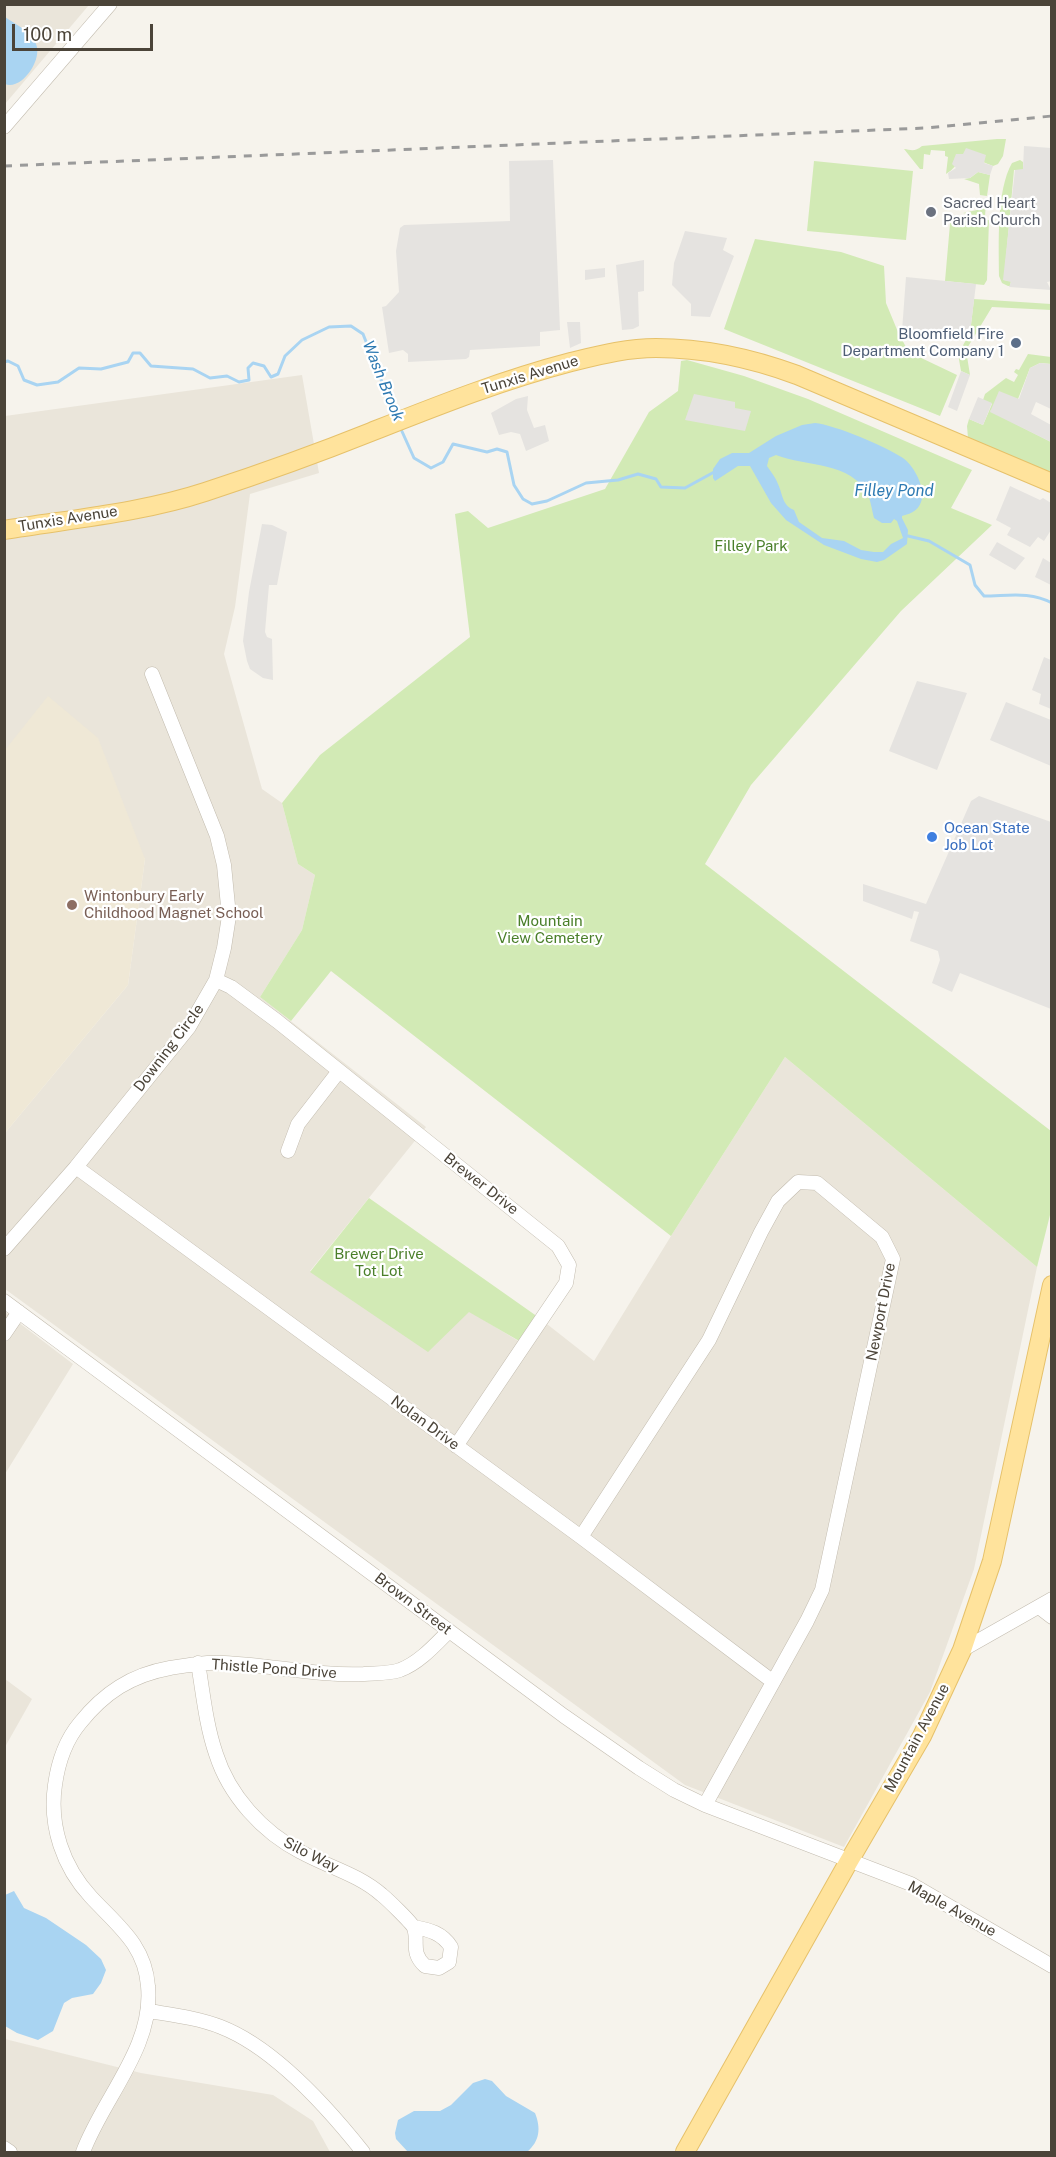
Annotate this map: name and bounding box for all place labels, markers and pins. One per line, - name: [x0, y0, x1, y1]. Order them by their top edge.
- place label: Sacred Heart Parish Church: [943, 194, 1040, 229]
- marker: Sacred Heart Parish Church: [924, 205, 938, 219]
- place label: Bloomfield Fire Department Company 1: [842, 325, 1004, 360]
- marker: Bloomfield Fire Department Company 1: [1009, 336, 1023, 350]
- place label: Ocean State Job Lot: [944, 819, 1030, 854]
- marker: Ocean State Job Lot: [925, 830, 939, 844]
- place label: Wintonbury Early Childhood Magnet School: [84, 887, 264, 922]
- marker: Wintonbury Early Childhood Magnet School: [65, 898, 79, 912]

